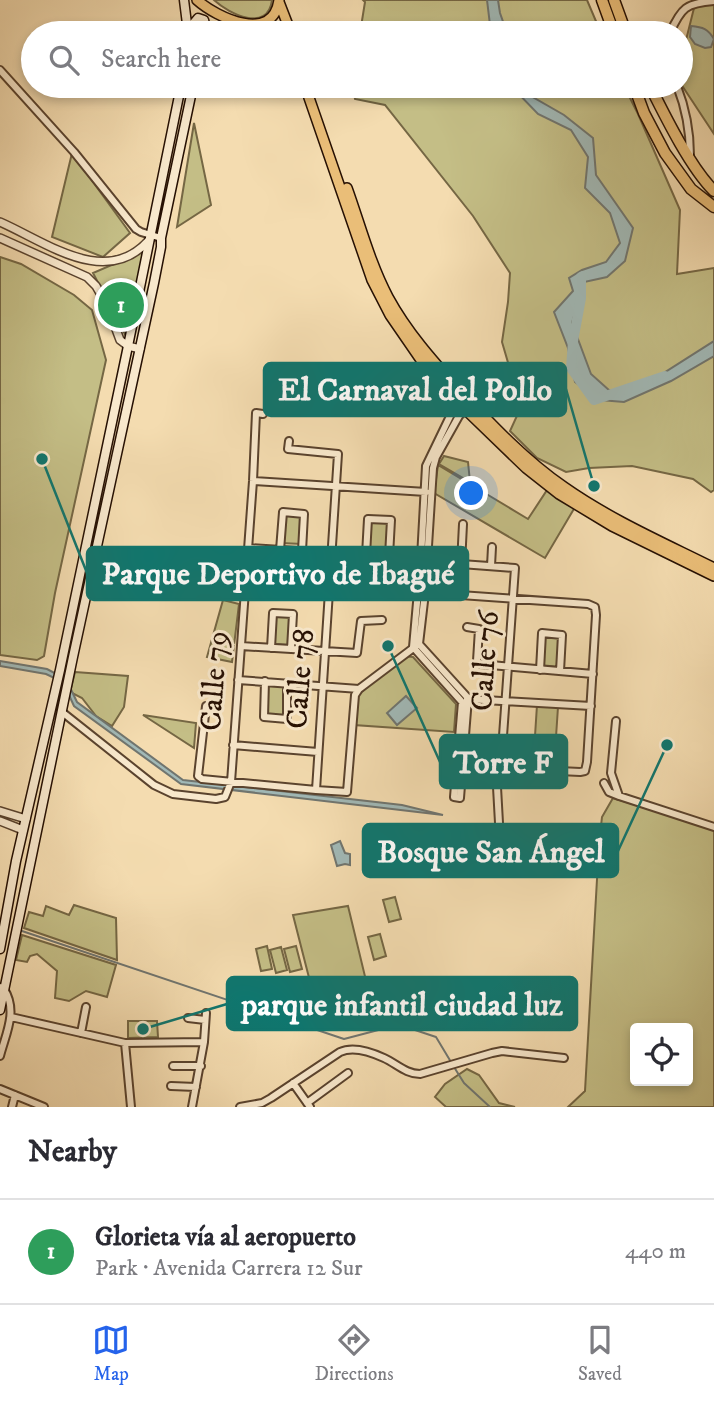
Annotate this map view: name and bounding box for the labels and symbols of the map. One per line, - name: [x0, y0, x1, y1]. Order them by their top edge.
- pin: 1: [98, 279, 144, 331]
- callout: El Carnaval del Pollo: [264, 363, 566, 416]
- text: El Carnaval del Pollo: [278, 371, 552, 411]
- your location: [454, 476, 488, 510]
- callout: Parque Deportivo de Ibagué: [87, 547, 468, 600]
- text: Parque Deportivo de Ibagué: [102, 555, 455, 595]
- street label: Calle 76: [464, 608, 508, 713]
- street label: Calle 78: [279, 628, 323, 730]
- street label: Calle 79: [193, 630, 237, 732]
- callout: Torre F: [440, 735, 567, 788]
- text: Torre F: [452, 744, 553, 784]
- callout: Bosque San Ángel: [363, 824, 618, 877]
- text: Bosque San Ángel: [377, 832, 605, 873]
- callout: parque infantil ciudad luz: [227, 977, 577, 1030]
- text: parque infantil ciudad luz: [240, 986, 563, 1026]

